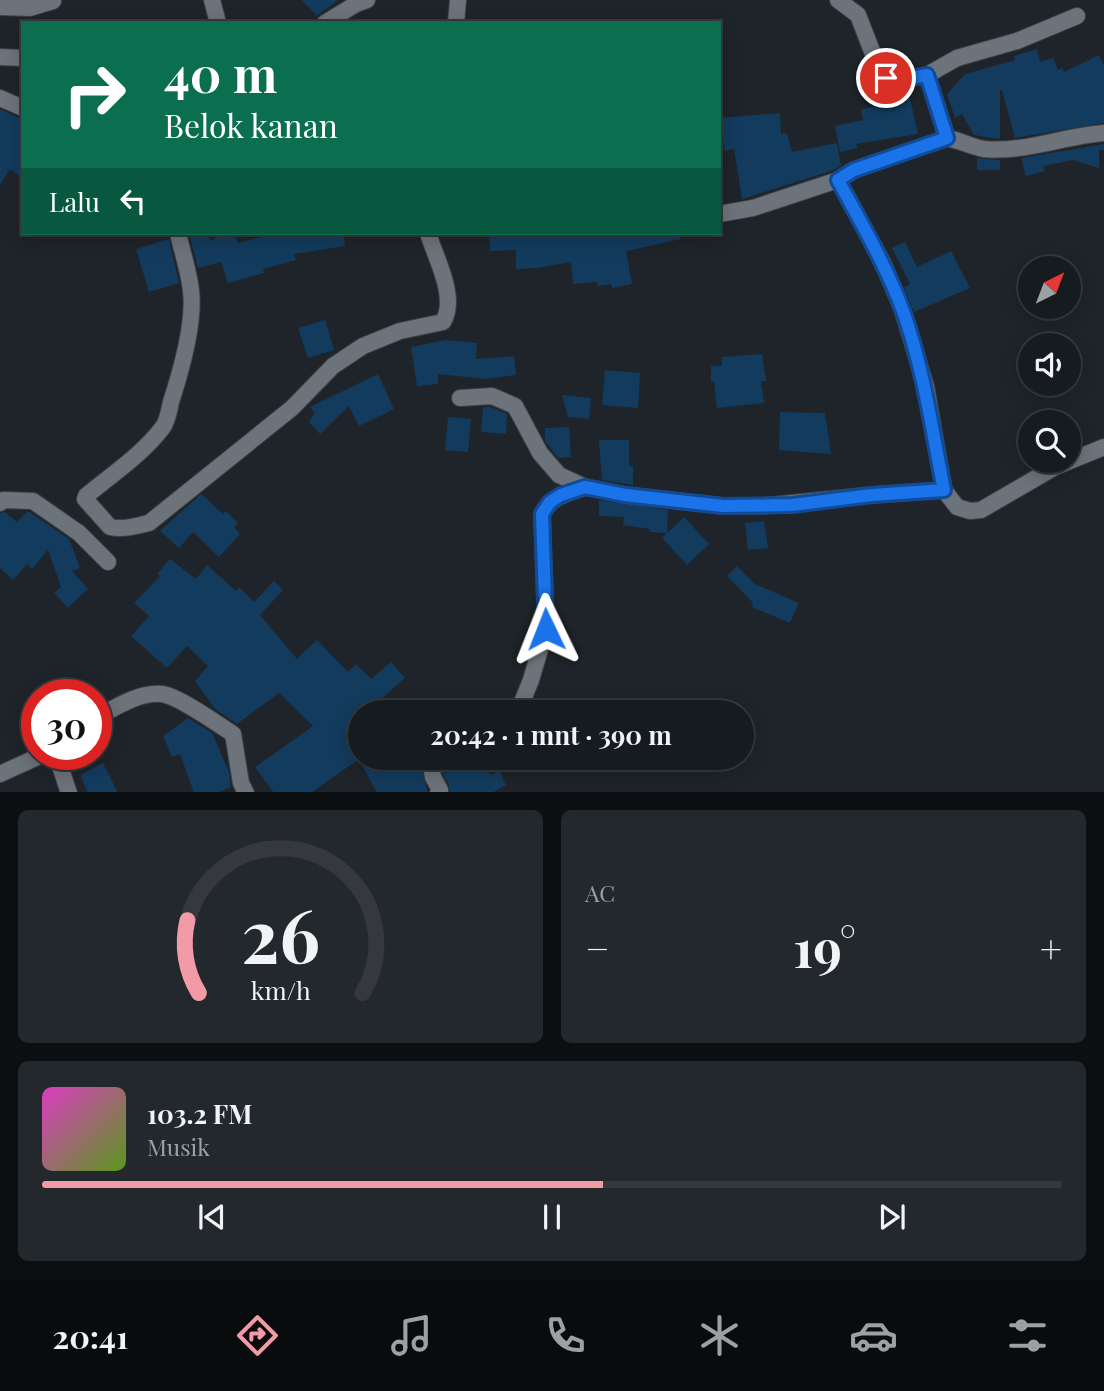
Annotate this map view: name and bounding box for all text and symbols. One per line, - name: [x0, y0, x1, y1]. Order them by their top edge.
- text: 40 m: [164, 40, 277, 105]
- pin: [856, 48, 916, 108]
- icon: right: [49, 49, 140, 140]
- icon: arrive: [867, 59, 905, 97]
- text: Belok kanan: [164, 103, 338, 146]
- icon: left: [114, 182, 152, 220]
- text: Lalu: [49, 184, 100, 219]
- north arrow: [1018, 256, 1082, 318]
- map controls: [1018, 256, 1081, 473]
- button: sound: [1018, 333, 1081, 396]
- button: search: [1018, 410, 1081, 473]
- position arrow: [509, 592, 583, 666]
- speed limit sign: 30: [21, 679, 112, 770]
- text: 20:42 · 1 mnt · 390 m: [430, 717, 672, 752]
- text: AC: [585, 877, 615, 908]
- text: 26: [241, 884, 320, 981]
- text: 19°: [793, 912, 856, 981]
- text: −: [585, 922, 610, 973]
- text: +: [1040, 922, 1062, 973]
- text: km/h: [251, 972, 311, 1005]
- text: 103.2 FM: [147, 1096, 252, 1131]
- text: Musik: [147, 1131, 210, 1162]
- icon: previous: [193, 1198, 231, 1236]
- icon: pause: [533, 1198, 571, 1236]
- icon: next: [873, 1198, 911, 1236]
- icon: directions: [233, 1311, 282, 1360]
- icon: music: [387, 1311, 436, 1360]
- icon: phone: [541, 1311, 590, 1360]
- icon: climate: [695, 1311, 744, 1360]
- icon: car: [849, 1311, 898, 1360]
- icon: filters: [1003, 1311, 1052, 1360]
- text: 20:41: [52, 1314, 128, 1357]

